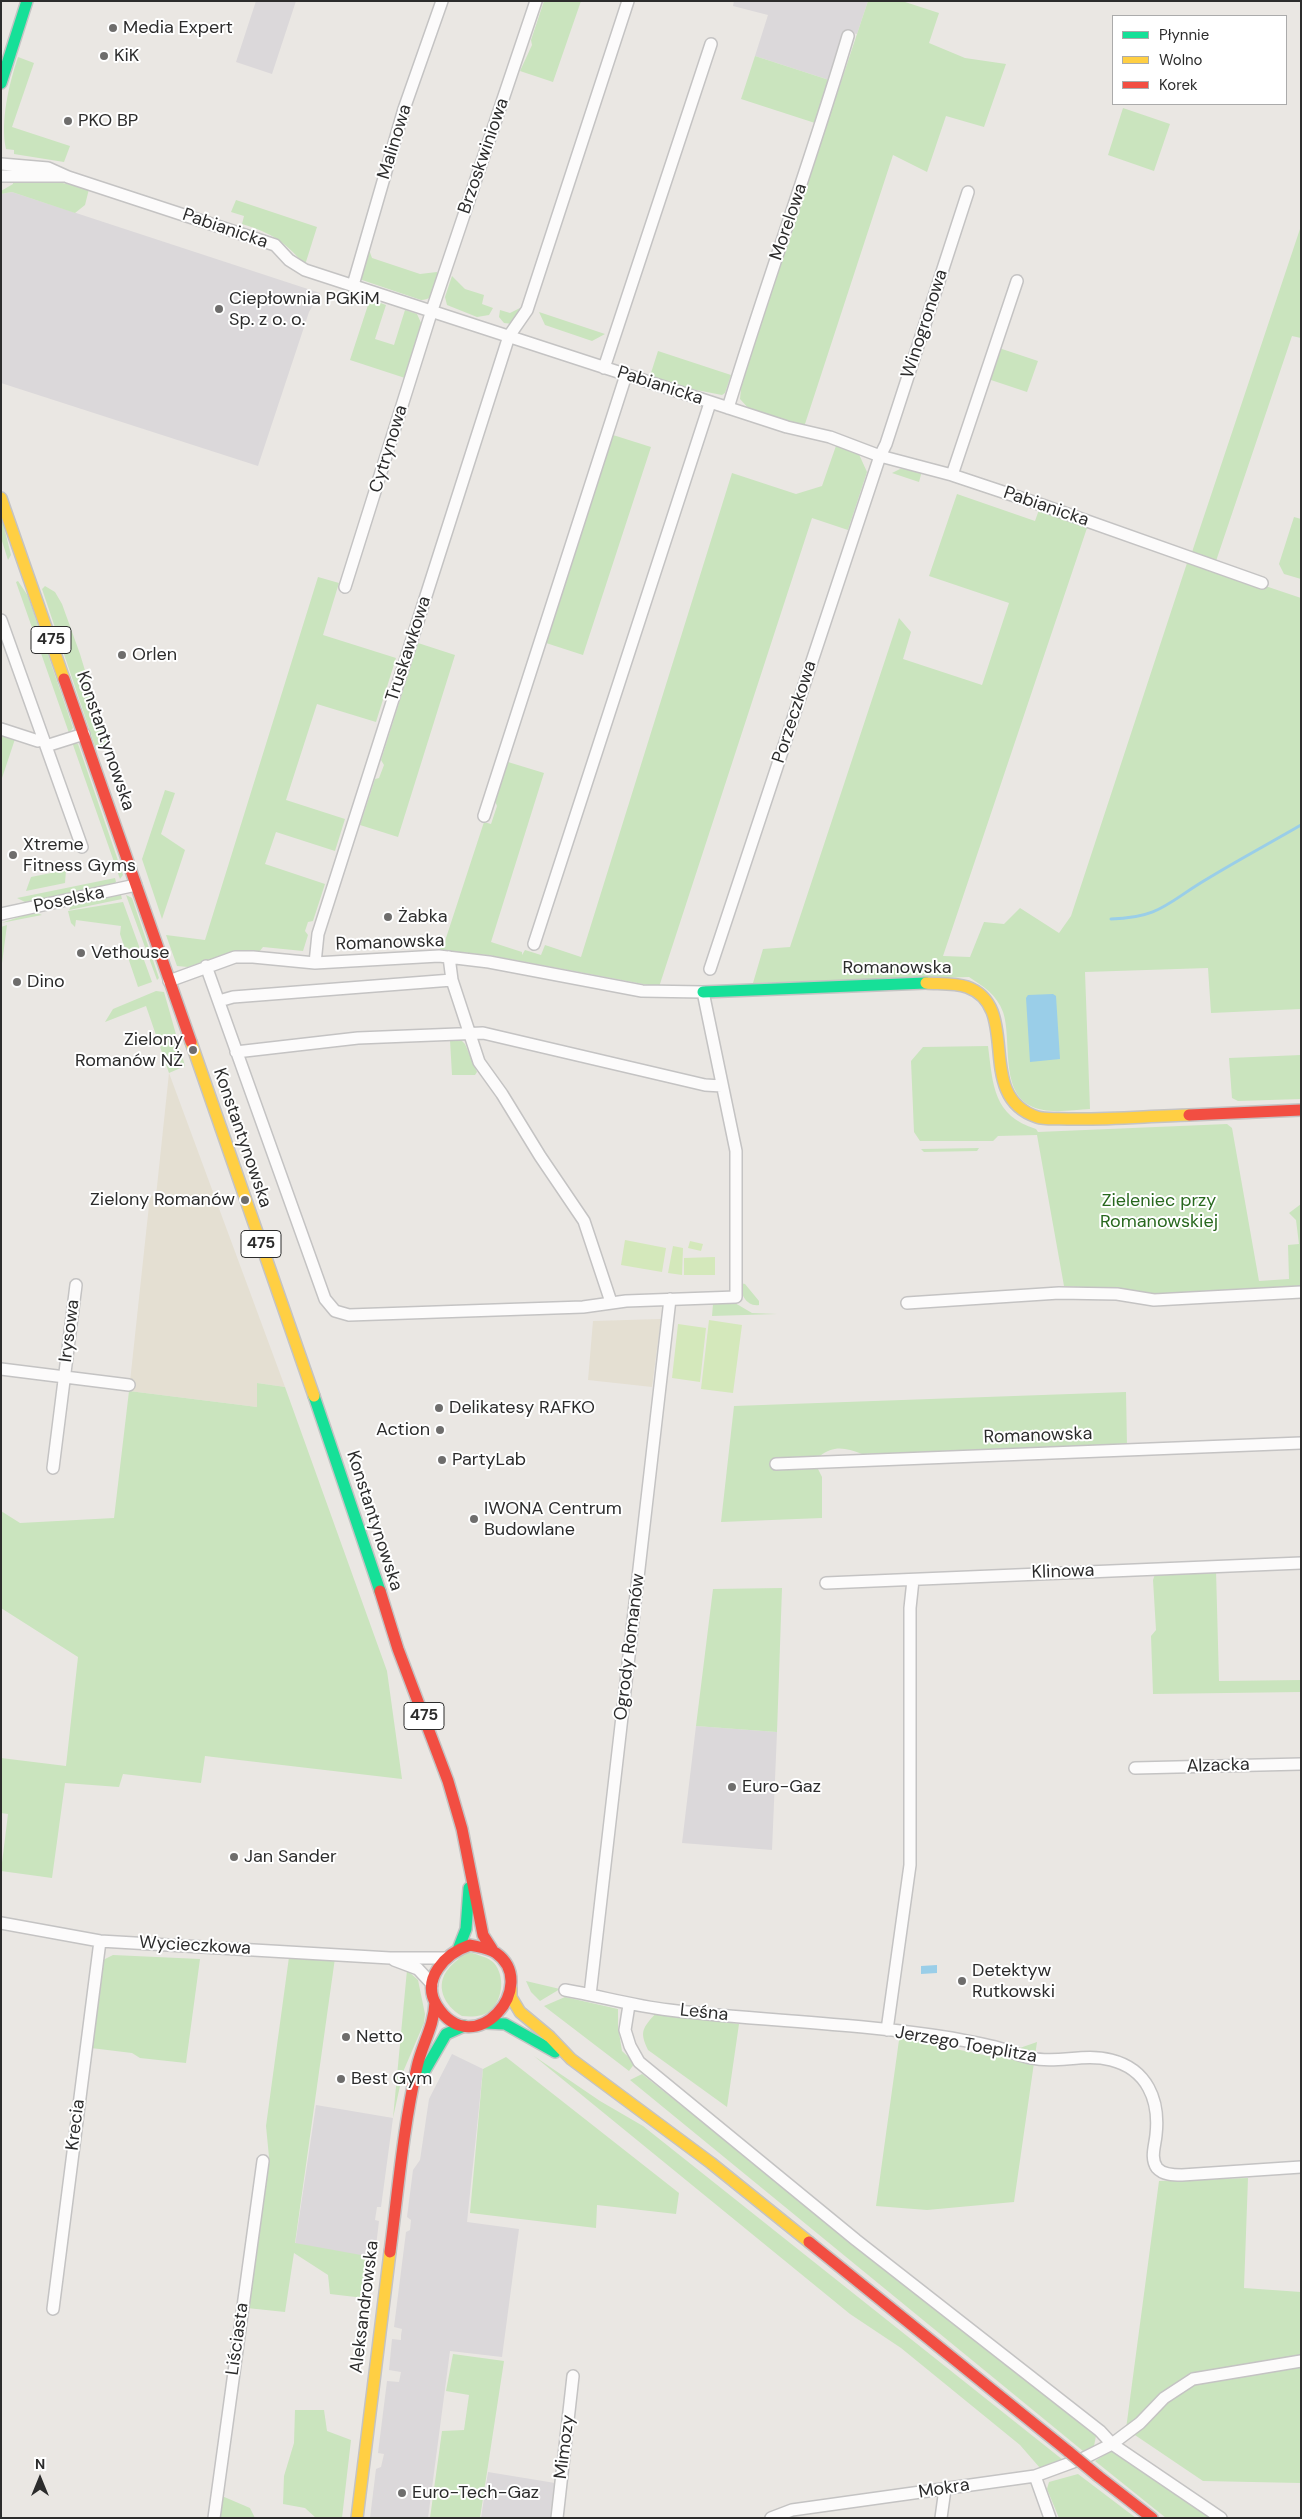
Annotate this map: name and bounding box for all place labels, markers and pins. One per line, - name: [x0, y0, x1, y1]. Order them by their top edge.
- place label: Media Expert: [123, 17, 233, 39]
- marker: Media Expert: [107, 22, 119, 34]
- place label: KiK: [114, 45, 139, 67]
- marker: KiK: [98, 50, 110, 62]
- place label: PKO BP: [78, 110, 138, 132]
- marker: PKO BP: [62, 115, 74, 127]
- place label: Ciepłownia PGKiM Sp. z o. o.: [229, 288, 380, 330]
- marker: Ciepłownia PGKiM Sp. z o. o.: [213, 303, 225, 315]
- place label: Orlen: [132, 644, 177, 666]
- marker: Orlen: [116, 649, 128, 661]
- place label: Xtreme Fitness Gyms: [23, 834, 136, 876]
- marker: Xtreme Fitness Gyms: [7, 849, 19, 861]
- place label: Żabka: [398, 906, 448, 928]
- marker: Żabka: [382, 911, 394, 923]
- place label: Vethouse: [91, 942, 169, 964]
- marker: Vethouse: [75, 947, 87, 959]
- place label: Dino: [27, 971, 65, 993]
- marker: Dino: [11, 976, 23, 988]
- place label: Zielony Romanów NŻ: [75, 1029, 183, 1072]
- marker: Zielony Romanów NŻ: [187, 1044, 199, 1056]
- place label: Zielony Romanów: [90, 1189, 235, 1211]
- marker: Zielony Romanów: [239, 1194, 251, 1206]
- place label: Delikatesy RAFKO: [449, 1397, 595, 1419]
- marker: Delikatesy RAFKO: [433, 1402, 445, 1414]
- place label: Action: [376, 1419, 430, 1441]
- marker: Action: [434, 1424, 446, 1436]
- place label: PartyLab: [452, 1449, 526, 1471]
- marker: PartyLab: [436, 1454, 448, 1466]
- place label: IWONA Centrum Budowlane: [484, 1498, 622, 1540]
- marker: IWONA Centrum Budowlane: [468, 1513, 480, 1525]
- place label: Euro-Gaz: [742, 1776, 821, 1798]
- marker: Euro-Gaz: [726, 1781, 738, 1793]
- place label: Jan Sander: [244, 1846, 337, 1868]
- marker: Jan Sander: [228, 1851, 240, 1863]
- place label: Detektyw Rutkowski: [972, 1960, 1055, 2002]
- marker: Detektyw Rutkowski: [956, 1975, 968, 1987]
- place label: Netto: [356, 2026, 403, 2048]
- marker: Netto: [340, 2031, 352, 2043]
- place label: Best Gym: [351, 2068, 432, 2090]
- marker: Best Gym: [335, 2073, 347, 2085]
- place label: Euro-Tech-Gaz: [412, 2482, 539, 2504]
- marker: Euro-Tech-Gaz: [396, 2487, 408, 2499]

